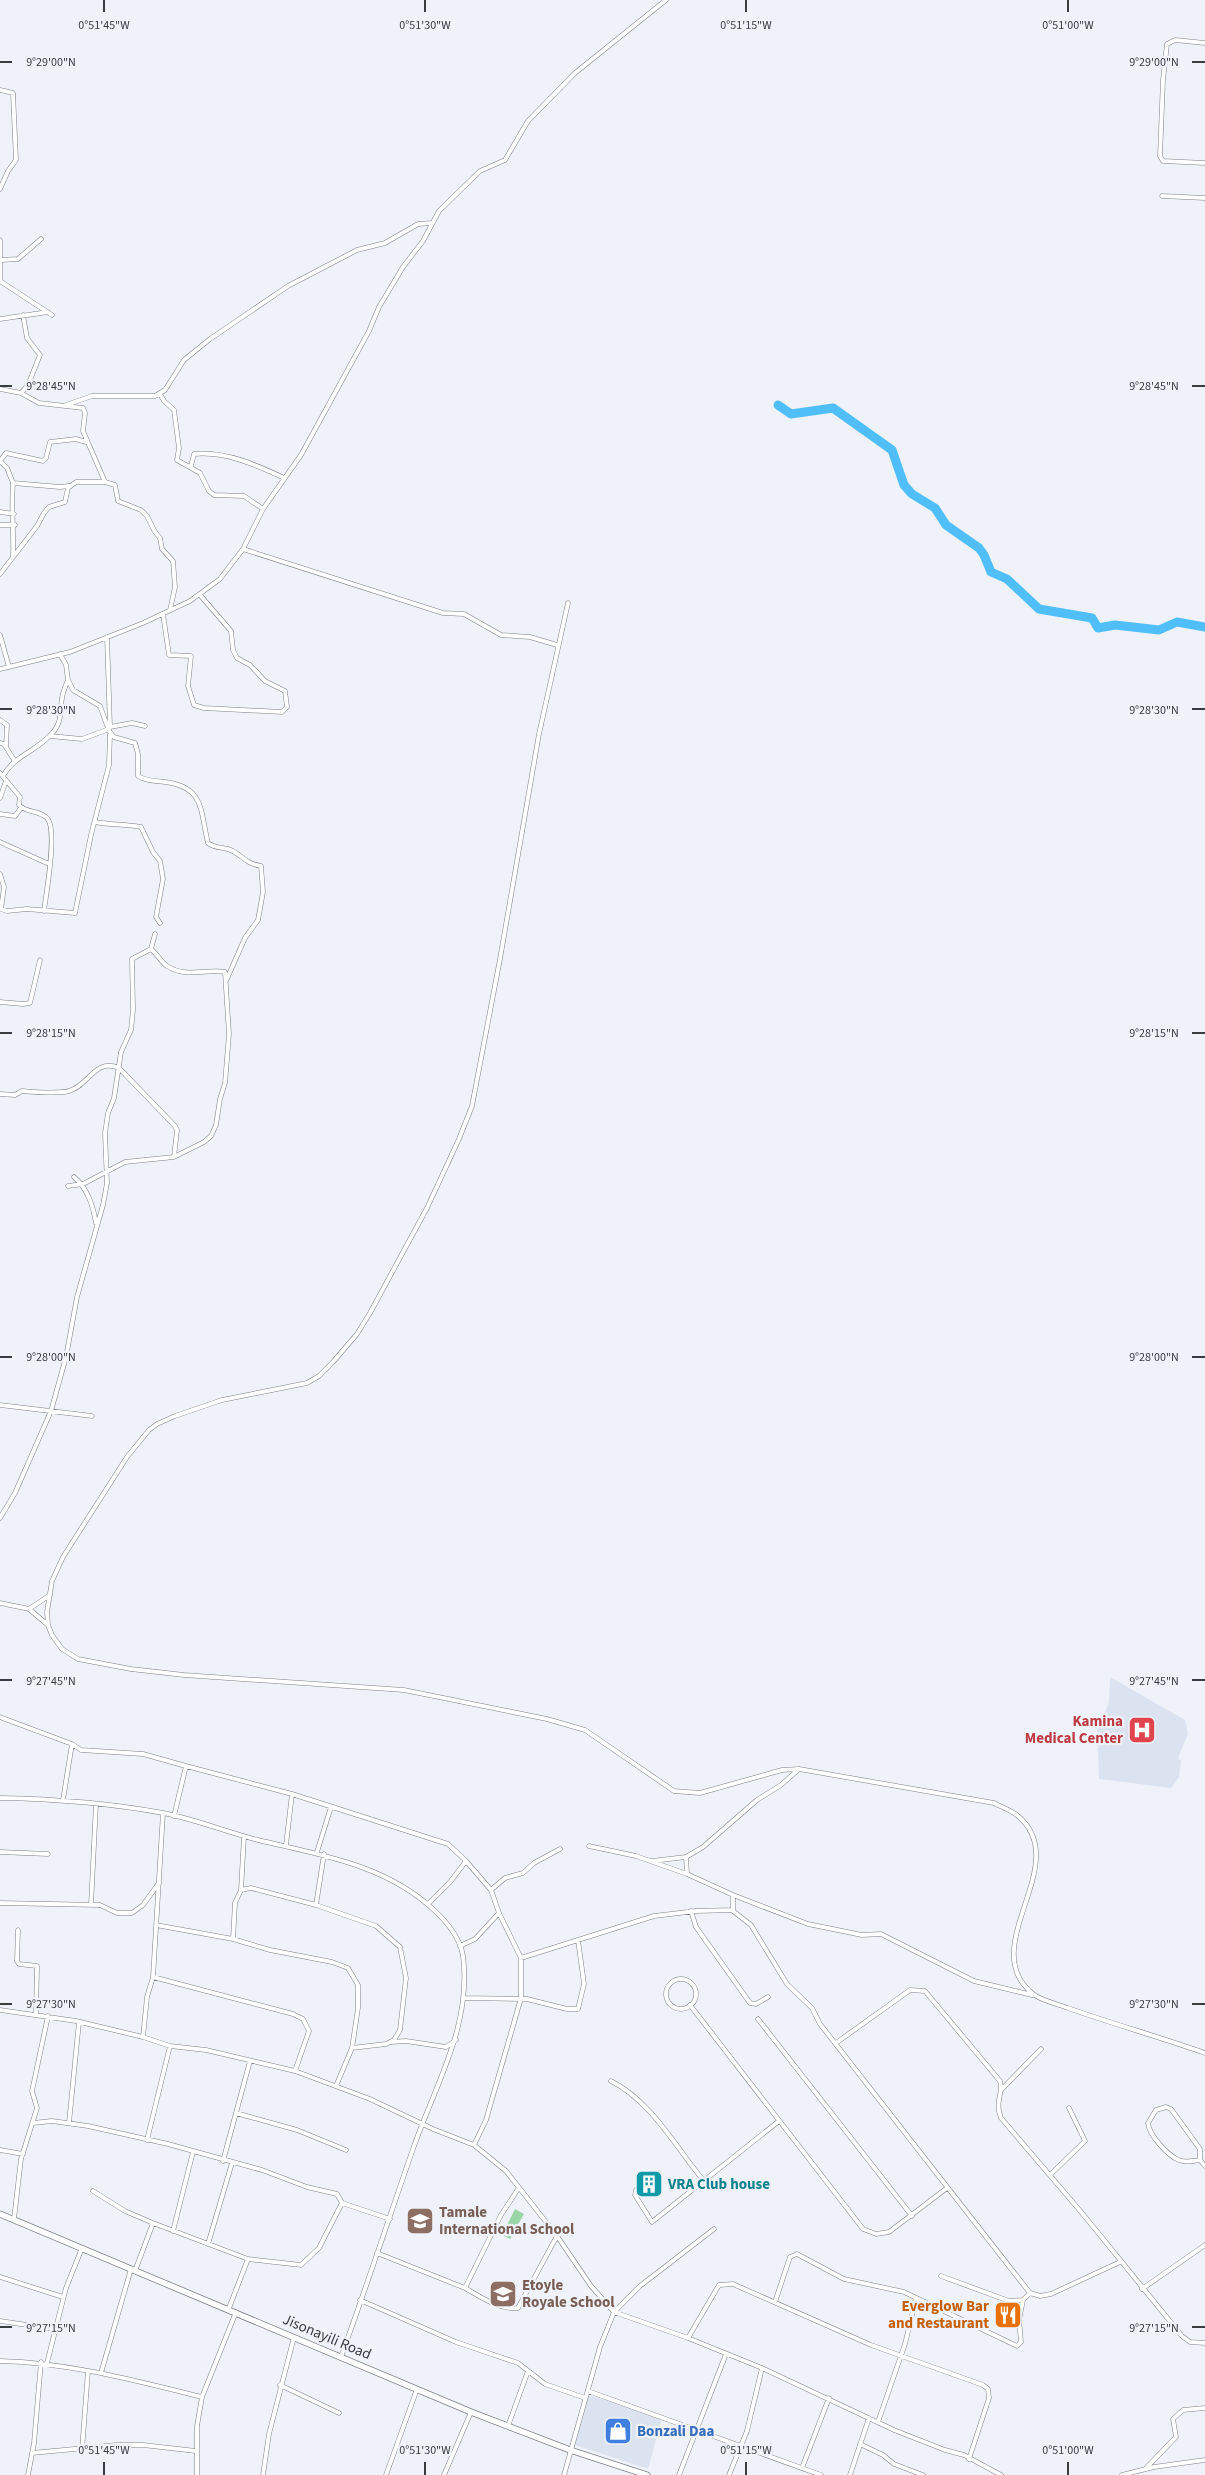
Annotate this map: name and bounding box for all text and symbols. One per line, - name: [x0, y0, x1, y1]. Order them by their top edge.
- text: 0°51'45"W: [78, 17, 130, 34]
- text: 0°51'30"W: [399, 17, 451, 34]
- text: 0°51'15"W: [720, 17, 772, 34]
- text: 0°51'00"W: [1042, 17, 1094, 34]
- text: 9°29'00"N: [26, 54, 76, 71]
- text: 9°29'00"N: [1129, 54, 1179, 71]
- text: 9°28'45"N: [26, 378, 76, 395]
- text: 9°28'45"N: [1129, 378, 1179, 395]
- text: 9°28'30"N: [26, 702, 76, 719]
- text: 9°28'30"N: [1129, 702, 1179, 719]
- text: 9°28'15"N: [26, 1025, 76, 1042]
- text: 9°28'15"N: [1129, 1025, 1179, 1042]
- text: 9°28'00"N: [26, 1349, 76, 1366]
- text: 9°28'00"N: [1129, 1349, 1179, 1366]
- text: 9°27'45"N: [26, 1673, 76, 1690]
- text: 9°27'45"N: [1129, 1673, 1179, 1690]
- place label: Kamina Medical Center: [1025, 1711, 1123, 1749]
- hospital icon: Kamina Medical Center: [1127, 1715, 1157, 1745]
- text: 9°27'30"N: [26, 1996, 76, 2013]
- text: 9°27'30"N: [1129, 1996, 1179, 2013]
- building icon: VRA Club house: [634, 2169, 664, 2199]
- place label: VRA Club house: [667, 2174, 770, 2195]
- place label: Tamale International School: [439, 2202, 575, 2240]
- school or university icon: Tamale International School: [405, 2206, 435, 2236]
- place label: Etoyle Royale School: [522, 2275, 615, 2313]
- school or university icon: Etoyle Royale School: [488, 2279, 518, 2309]
- place label: Everglow Bar and Restaurant: [888, 2296, 989, 2334]
- restaurant icon: Everglow Bar and Restaurant: [993, 2300, 1023, 2330]
- street label: Jisonayili Road: [279, 2309, 375, 2365]
- text: 9°27'15"N: [26, 2320, 76, 2337]
- text: 9°27'15"N: [1129, 2320, 1179, 2337]
- shop icon: Bonzali Daa: [603, 2416, 633, 2446]
- place label: Bonzali Daa: [637, 2421, 714, 2442]
- text: 0°51'45"W: [78, 2442, 130, 2459]
- text: 0°51'30"W: [399, 2442, 451, 2459]
- text: 0°51'15"W: [720, 2442, 772, 2459]
- text: 0°51'00"W: [1042, 2442, 1094, 2459]

